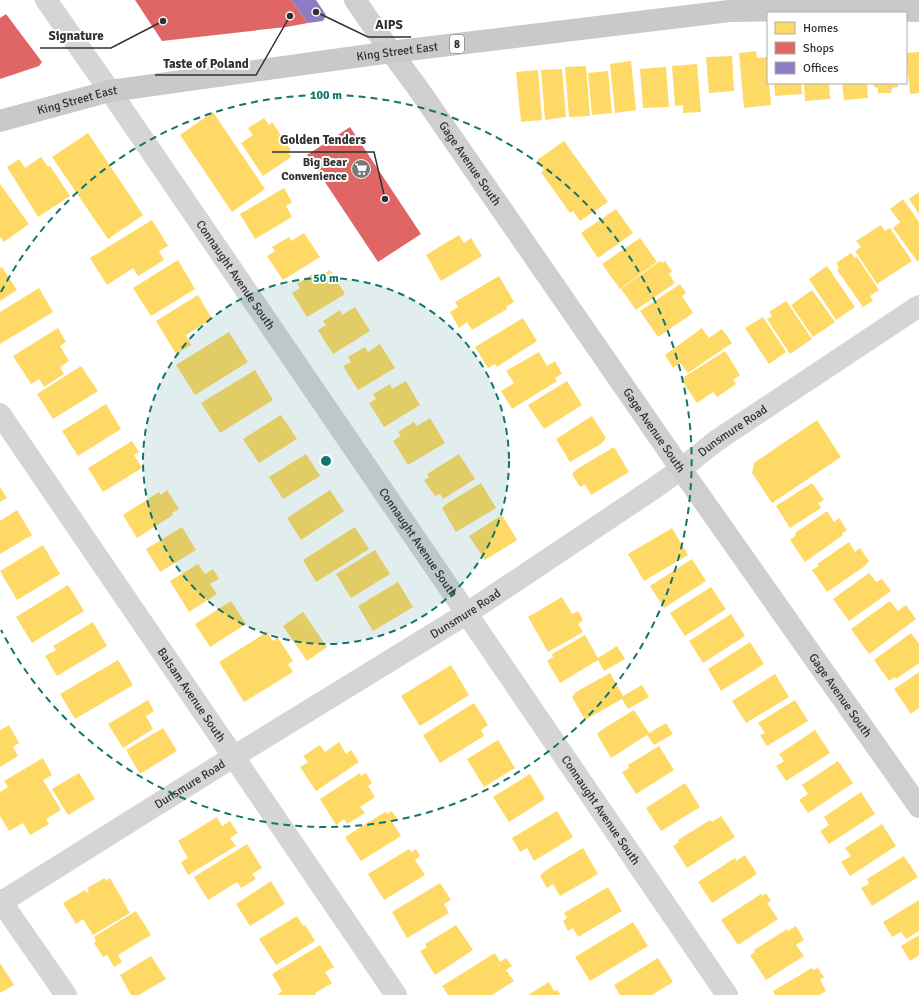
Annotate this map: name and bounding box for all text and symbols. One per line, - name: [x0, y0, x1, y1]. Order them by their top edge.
- callout: AIPS: [368, 12, 411, 37]
- legend: [767, 12, 907, 84]
- text: AIPS: [375, 17, 403, 33]
- text: Homes: [803, 21, 838, 36]
- callout: Signature: [40, 23, 111, 48]
- text: Signature: [48, 28, 104, 44]
- road number: 8: [450, 35, 464, 53]
- street label: King Street East: [355, 39, 439, 64]
- text: Shops: [803, 41, 834, 56]
- callout: Taste of Poland: [155, 50, 256, 75]
- text: Taste of Poland: [163, 56, 249, 72]
- text: Offices: [803, 61, 838, 76]
- street label: King Street East: [36, 83, 118, 118]
- text: 100 m: [310, 88, 342, 103]
- street label: Gage Avenue South: [436, 119, 504, 209]
- callout: Golden Tenders: [272, 127, 374, 152]
- text: Golden Tenders: [280, 132, 366, 148]
- place label: Big Bear Convenience: [281, 155, 347, 184]
- supermarket icon: Big Bear Convenience: [350, 158, 372, 180]
- street label: Connaught Avenue South: [193, 217, 278, 333]
- text: 50 m: [313, 271, 339, 286]
- street label: Gage Avenue South: [620, 385, 689, 475]
- street label: Dunsmure Road: [695, 402, 770, 460]
- centre of rings: [319, 454, 333, 468]
- street label: Connaught Avenue South: [376, 485, 461, 600]
- street label: Dunsmure Road: [427, 585, 504, 642]
- street label: Balsam Avenue South: [154, 645, 229, 745]
- street label: Gage Avenue South: [806, 650, 875, 740]
- street label: Connaught Avenue South: [558, 753, 644, 868]
- street label: Dunsmure Road: [152, 756, 228, 812]

